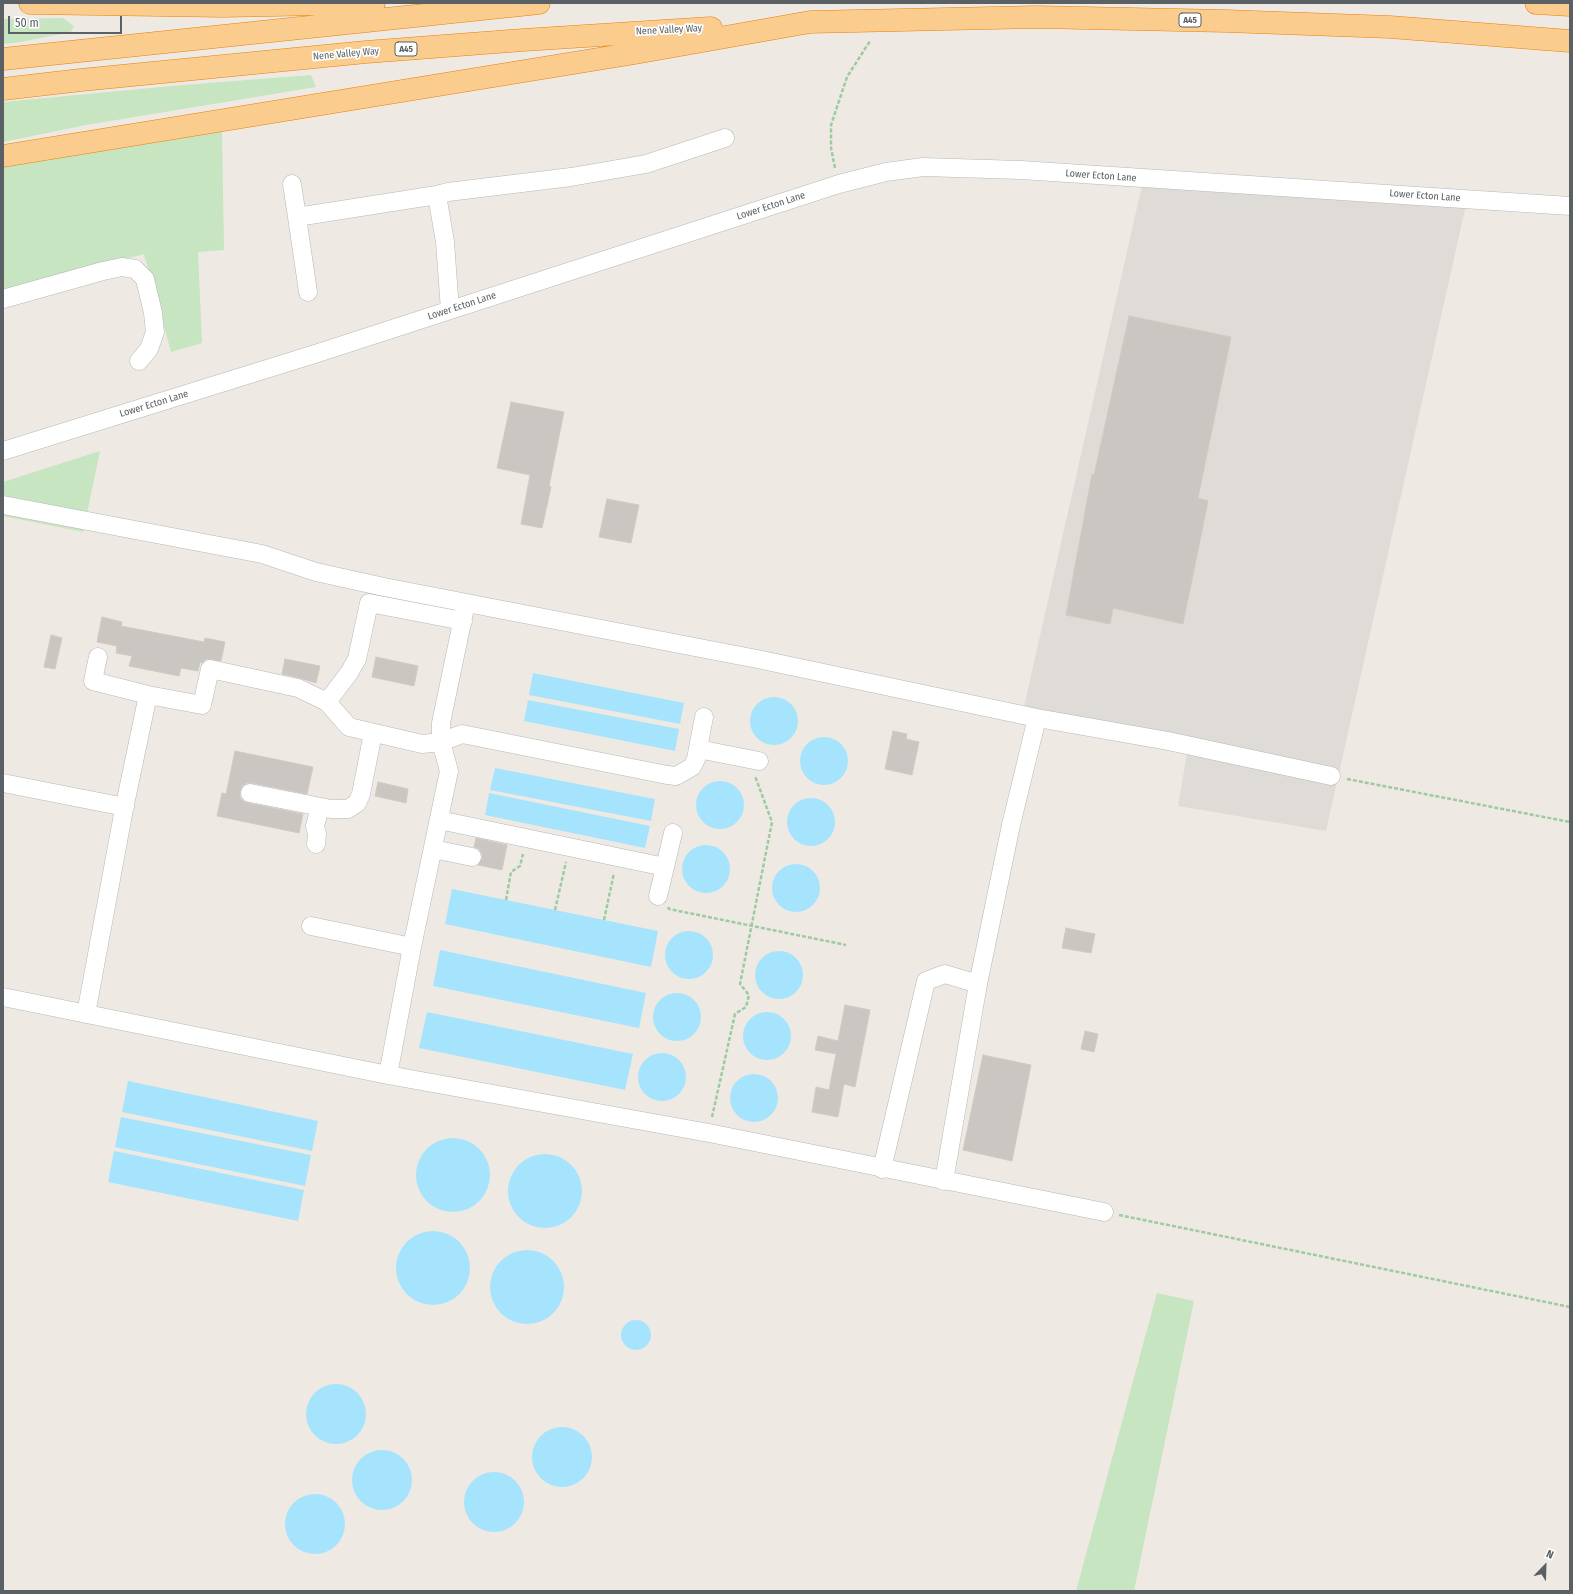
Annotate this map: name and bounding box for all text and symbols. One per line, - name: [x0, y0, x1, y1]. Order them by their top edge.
- scale bar: [10, 8, 124, 34]
- road number: A45: [1179, 13, 1201, 27]
- text: 50 m: [15, 16, 39, 30]
- street label: Nene Valley Way: [636, 22, 702, 38]
- road number: A45: [395, 42, 417, 56]
- street label: Nene Valley Way: [312, 45, 380, 63]
- street label: Lower Ecton Lane: [1065, 168, 1137, 184]
- street label: Lower Ecton Lane: [1389, 188, 1461, 204]
- street label: Lower Ecton Lane: [735, 189, 807, 223]
- street label: Lower Ecton Lane: [426, 289, 498, 323]
- street label: Lower Ecton Lane: [118, 388, 190, 420]
- north arrow: [1525, 1546, 1565, 1586]
- text: N: [1544, 1547, 1555, 1562]

